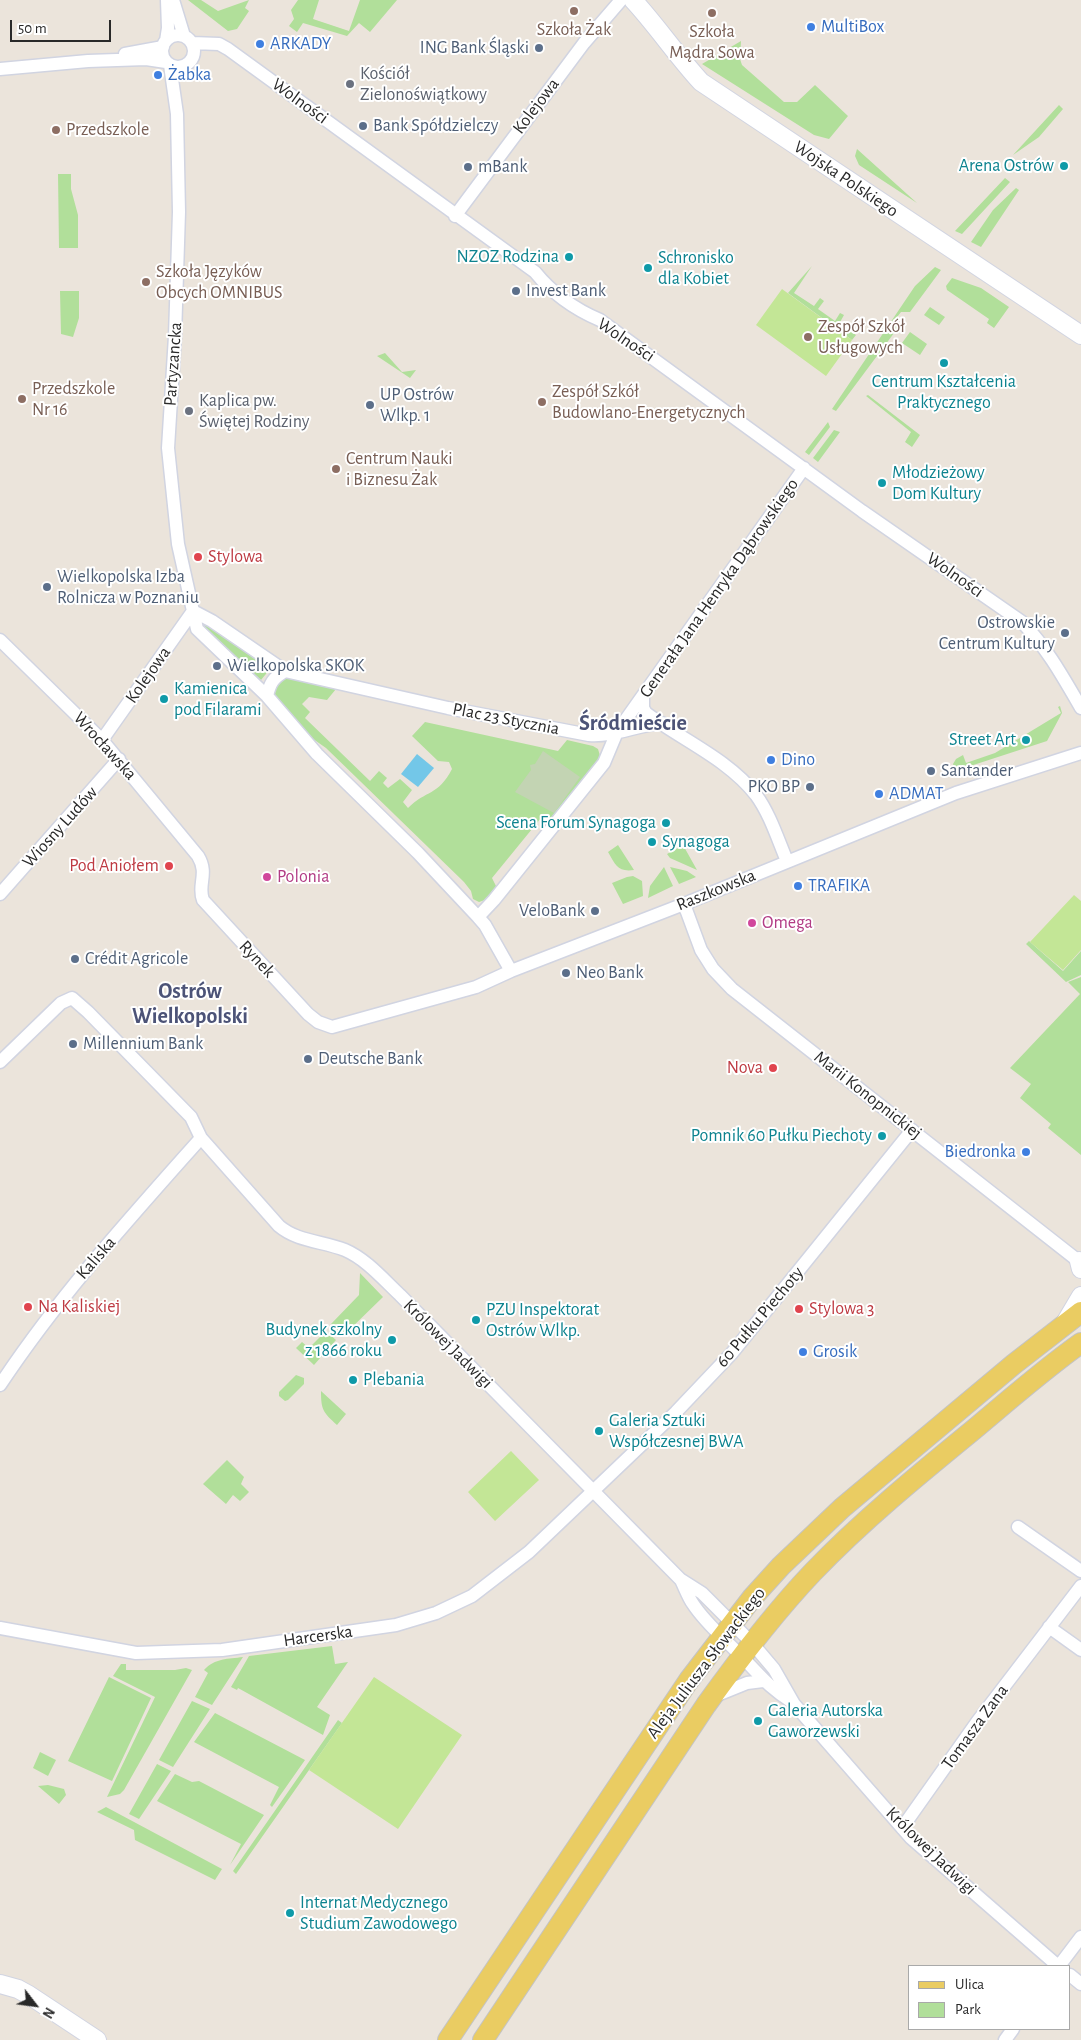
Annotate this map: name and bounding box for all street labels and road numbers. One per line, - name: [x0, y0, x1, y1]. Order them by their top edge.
- street label: Wolności: [268, 73, 332, 129]
- street label: Kolejowa: [508, 74, 564, 138]
- street label: Wojska Polskiego: [790, 136, 902, 222]
- street label: Wolności: [593, 313, 659, 367]
- street label: Partyzancka: [159, 321, 187, 407]
- street label: Generała Jana Henryka Dąbrowskiego: [635, 474, 803, 702]
- street label: Wolności: [922, 548, 988, 602]
- street label: Kolejowa: [121, 642, 175, 708]
- street label: Plac 23 Stycznia: [451, 698, 561, 740]
- street label: Wrocławska: [69, 707, 141, 785]
- street label: Wiosny Ludów: [18, 782, 102, 872]
- street label: Raszkowska: [673, 864, 759, 916]
- street label: Rynek: [234, 936, 280, 982]
- street label: Marii Konopnickiej: [810, 1046, 926, 1144]
- street label: Kaliska: [72, 1232, 120, 1284]
- street label: 60 Pułku Piechoty: [712, 1262, 808, 1372]
- street label: Królowej Jadwigi: [399, 1295, 497, 1393]
- street label: Aleja Juliusza Słowackiego: [642, 1583, 770, 1743]
- street label: Harcerska: [282, 1620, 354, 1652]
- street label: Tomasza Zana: [937, 1680, 1013, 1774]
- street label: Królowej Jadwigi: [881, 1802, 981, 1900]

